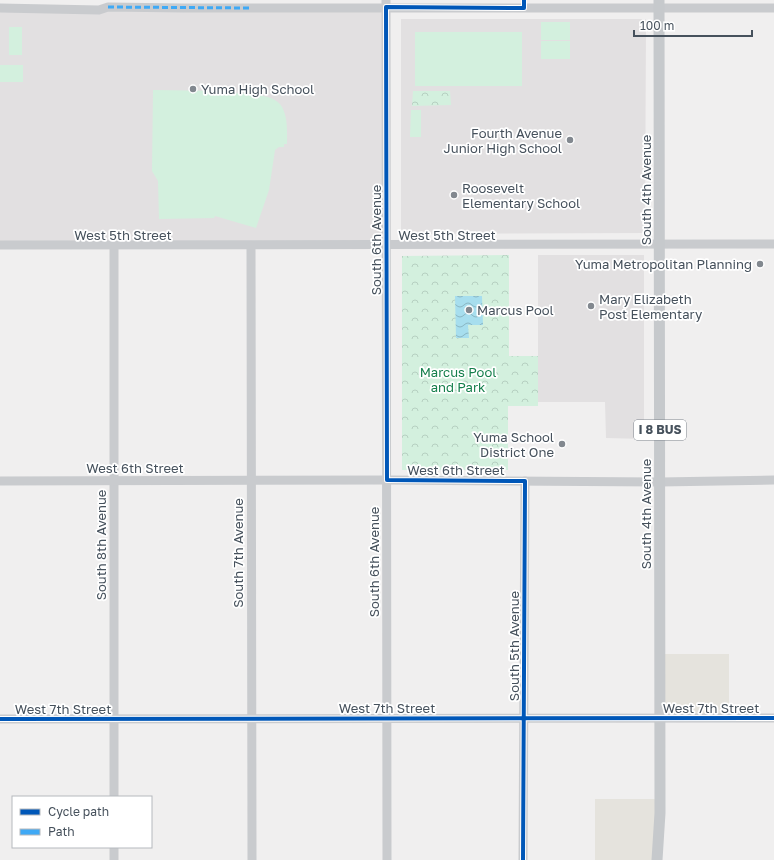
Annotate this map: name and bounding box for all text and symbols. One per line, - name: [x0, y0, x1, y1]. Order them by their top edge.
- scale bar: [634, 12, 752, 38]
- text: 100 m: [640, 18, 674, 33]
- place label: Yuma High School: [201, 81, 314, 97]
- marker: Yuma High School: [188, 84, 198, 94]
- place label: Fourth Avenue Junior High School: [444, 125, 562, 156]
- marker: Fourth Avenue Junior High School: [565, 135, 575, 145]
- street label: South 4th Avenue: [638, 135, 654, 245]
- place label: Roosevelt Elementary School: [462, 180, 580, 211]
- street label: South 6th Avenue: [368, 185, 384, 295]
- marker: Roosevelt Elementary School: [449, 190, 459, 200]
- street label: West 5th Street: [74, 227, 172, 243]
- street label: West 5th Street: [398, 227, 496, 243]
- place label: Yuma Metropolitan Planning: [575, 256, 752, 272]
- marker: Yuma Metropolitan Planning: [755, 259, 765, 269]
- place label: Mary Elizabeth Post Elementary: [599, 291, 703, 322]
- marker: Mary Elizabeth Post Elementary: [586, 301, 596, 311]
- place label: Marcus Pool: [477, 302, 554, 318]
- marker: Marcus Pool: [464, 305, 474, 315]
- park label: Marcus Pool and Park: [420, 364, 496, 395]
- road number: I 8 BUS: [634, 420, 686, 440]
- place label: Yuma School District One: [473, 429, 554, 460]
- marker: Yuma School District One: [557, 439, 567, 449]
- street label: South 4th Avenue: [638, 459, 654, 569]
- street label: West 6th Street: [86, 460, 184, 476]
- street label: West 6th Street: [407, 462, 505, 478]
- street label: South 8th Avenue: [93, 490, 109, 600]
- street label: South 7th Avenue: [230, 498, 246, 608]
- street label: South 6th Avenue: [366, 507, 382, 617]
- street label: South 5th Avenue: [506, 591, 522, 701]
- street label: West 7th Street: [339, 700, 435, 716]
- street label: West 7th Street: [663, 700, 759, 716]
- street label: West 7th Street: [15, 701, 111, 717]
- legend: [12, 796, 152, 848]
- text: Cycle path: [48, 804, 109, 819]
- text: Path: [48, 824, 75, 839]

